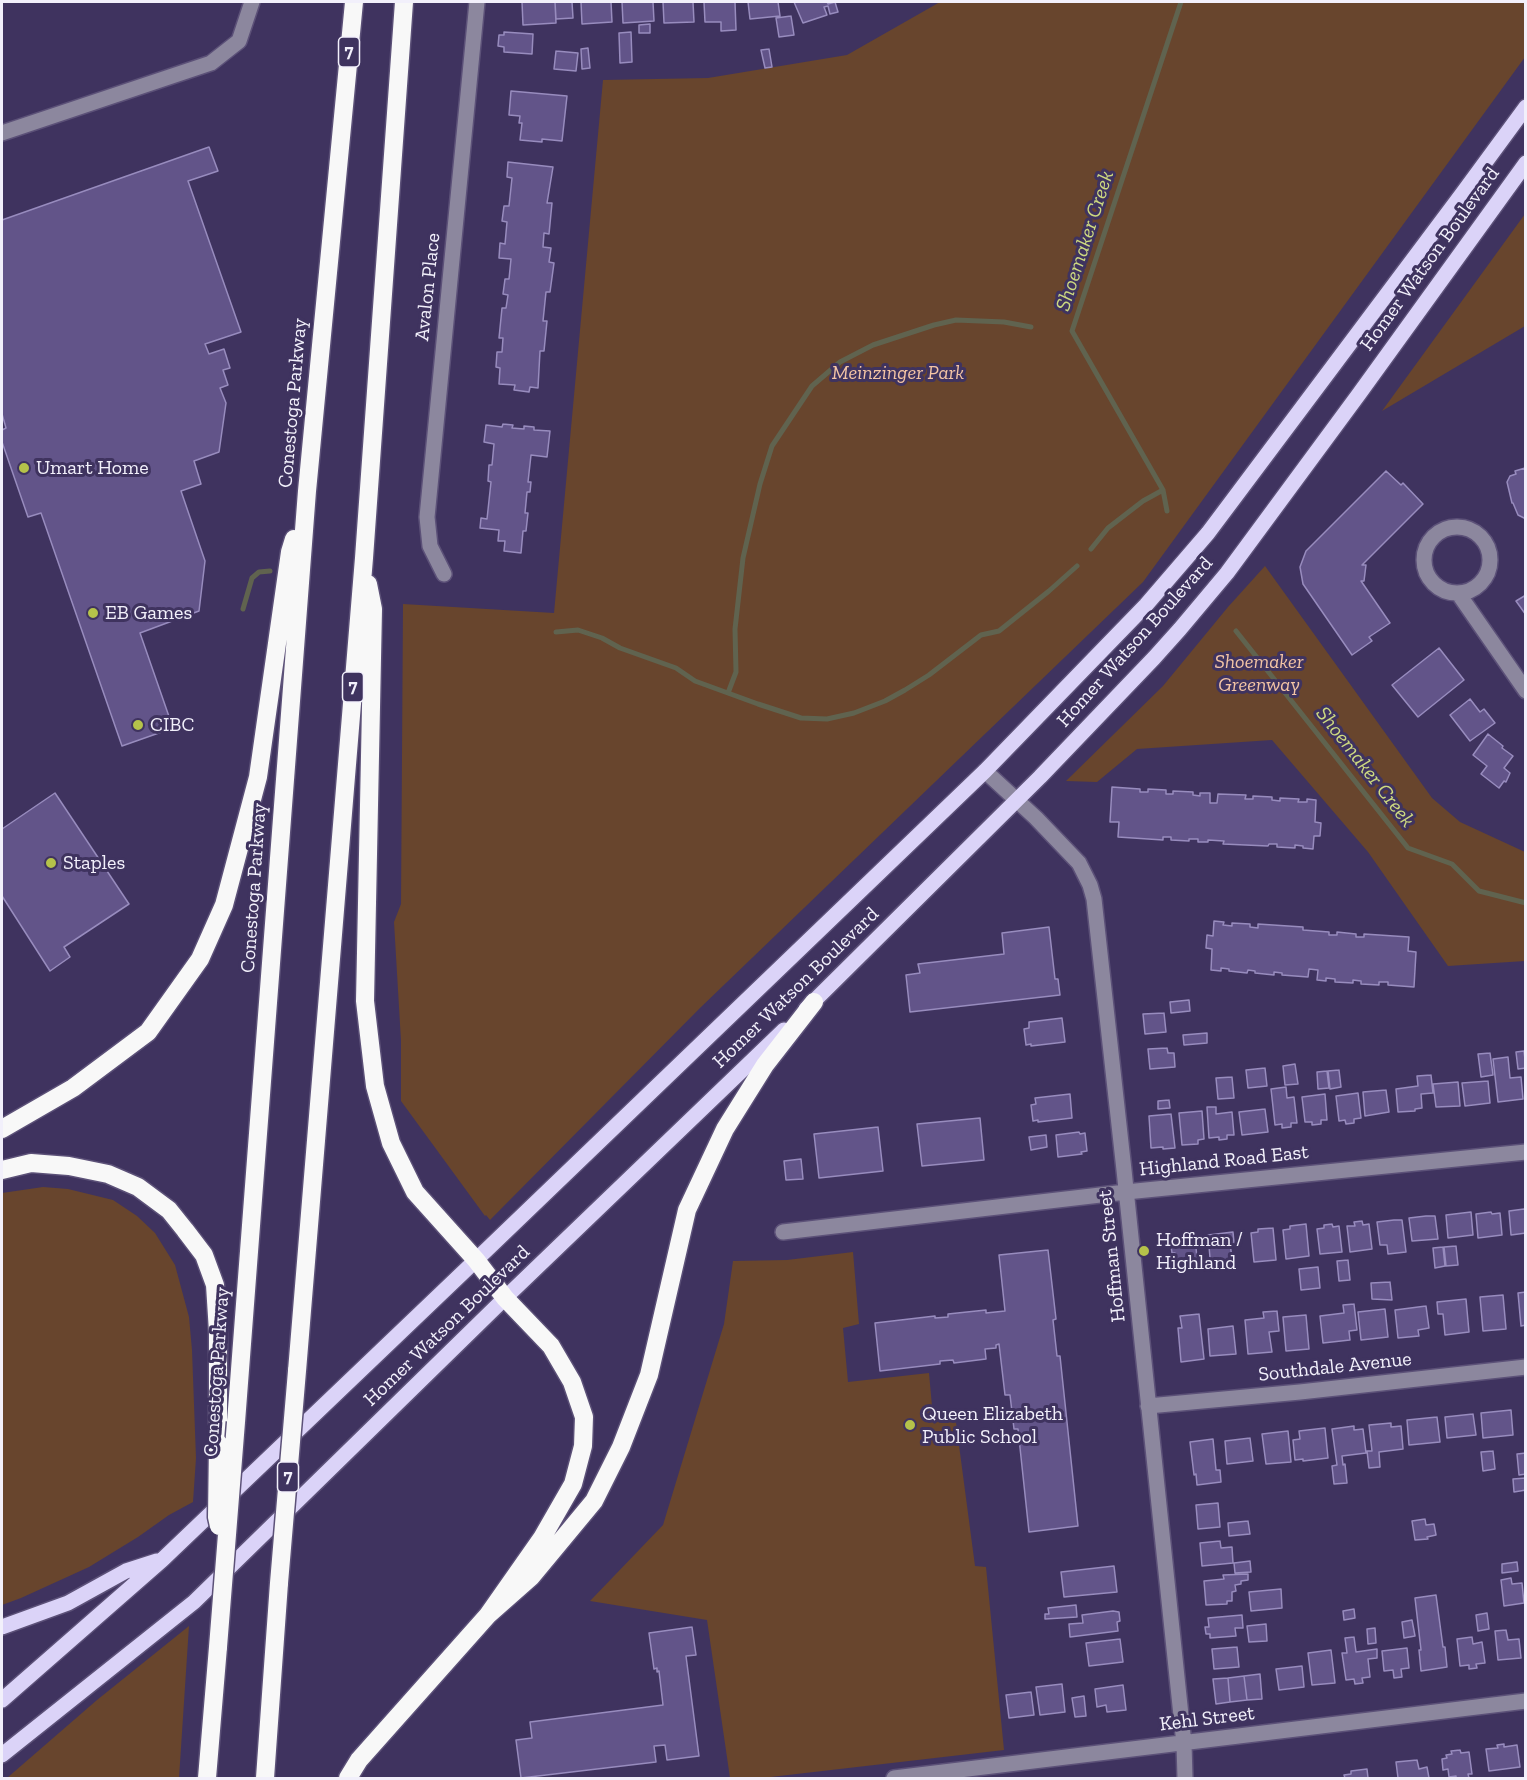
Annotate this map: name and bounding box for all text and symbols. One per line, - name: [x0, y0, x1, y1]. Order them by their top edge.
- road number: 7: [338, 37, 360, 67]
- street label: Homer Watson Boulevard: [1355, 162, 1505, 356]
- water label: Shoemaker Creek: [1050, 168, 1120, 314]
- street label: Avalon Place: [410, 232, 446, 342]
- street label: Conestoga Parkway: [274, 317, 312, 489]
- park label: Meinzinger Park: [832, 361, 964, 385]
- place label: Umart Home: [36, 456, 149, 480]
- marker: Umart Home: [17, 461, 31, 475]
- street label: Homer Watson Boulevard: [1052, 552, 1218, 732]
- place label: EB Games: [105, 601, 192, 625]
- marker: EB Games: [86, 606, 100, 620]
- park label: Shoemaker Greenway: [1215, 650, 1303, 697]
- road number: 7: [342, 672, 364, 702]
- water label: Shoemaker Creek: [1310, 702, 1420, 832]
- place label: CIBC: [150, 713, 194, 737]
- marker: CIBC: [131, 718, 145, 732]
- street label: Conestoga Parkway: [236, 802, 272, 974]
- place label: Staples: [63, 851, 125, 875]
- marker: Staples: [44, 856, 58, 870]
- street label: Homer Watson Boulevard: [708, 902, 884, 1074]
- street label: Highland Road East: [1138, 1140, 1310, 1182]
- street label: Hoffman Street: [1093, 1189, 1131, 1323]
- place label: Hoffman / Highland: [1156, 1228, 1243, 1275]
- street label: Homer Watson Boulevard: [359, 1240, 535, 1412]
- marker: Hoffman / Highland: [1137, 1244, 1151, 1258]
- street label: Conestoga Parkway: [199, 1286, 235, 1458]
- street label: Southdale Avenue: [1257, 1347, 1413, 1387]
- place label: Queen Elizabeth Public School: [922, 1402, 1063, 1449]
- marker: Queen Elizabeth Public School: [903, 1418, 917, 1432]
- road number: 7: [278, 1462, 298, 1492]
- street label: Kehl Street: [1158, 1701, 1256, 1737]

